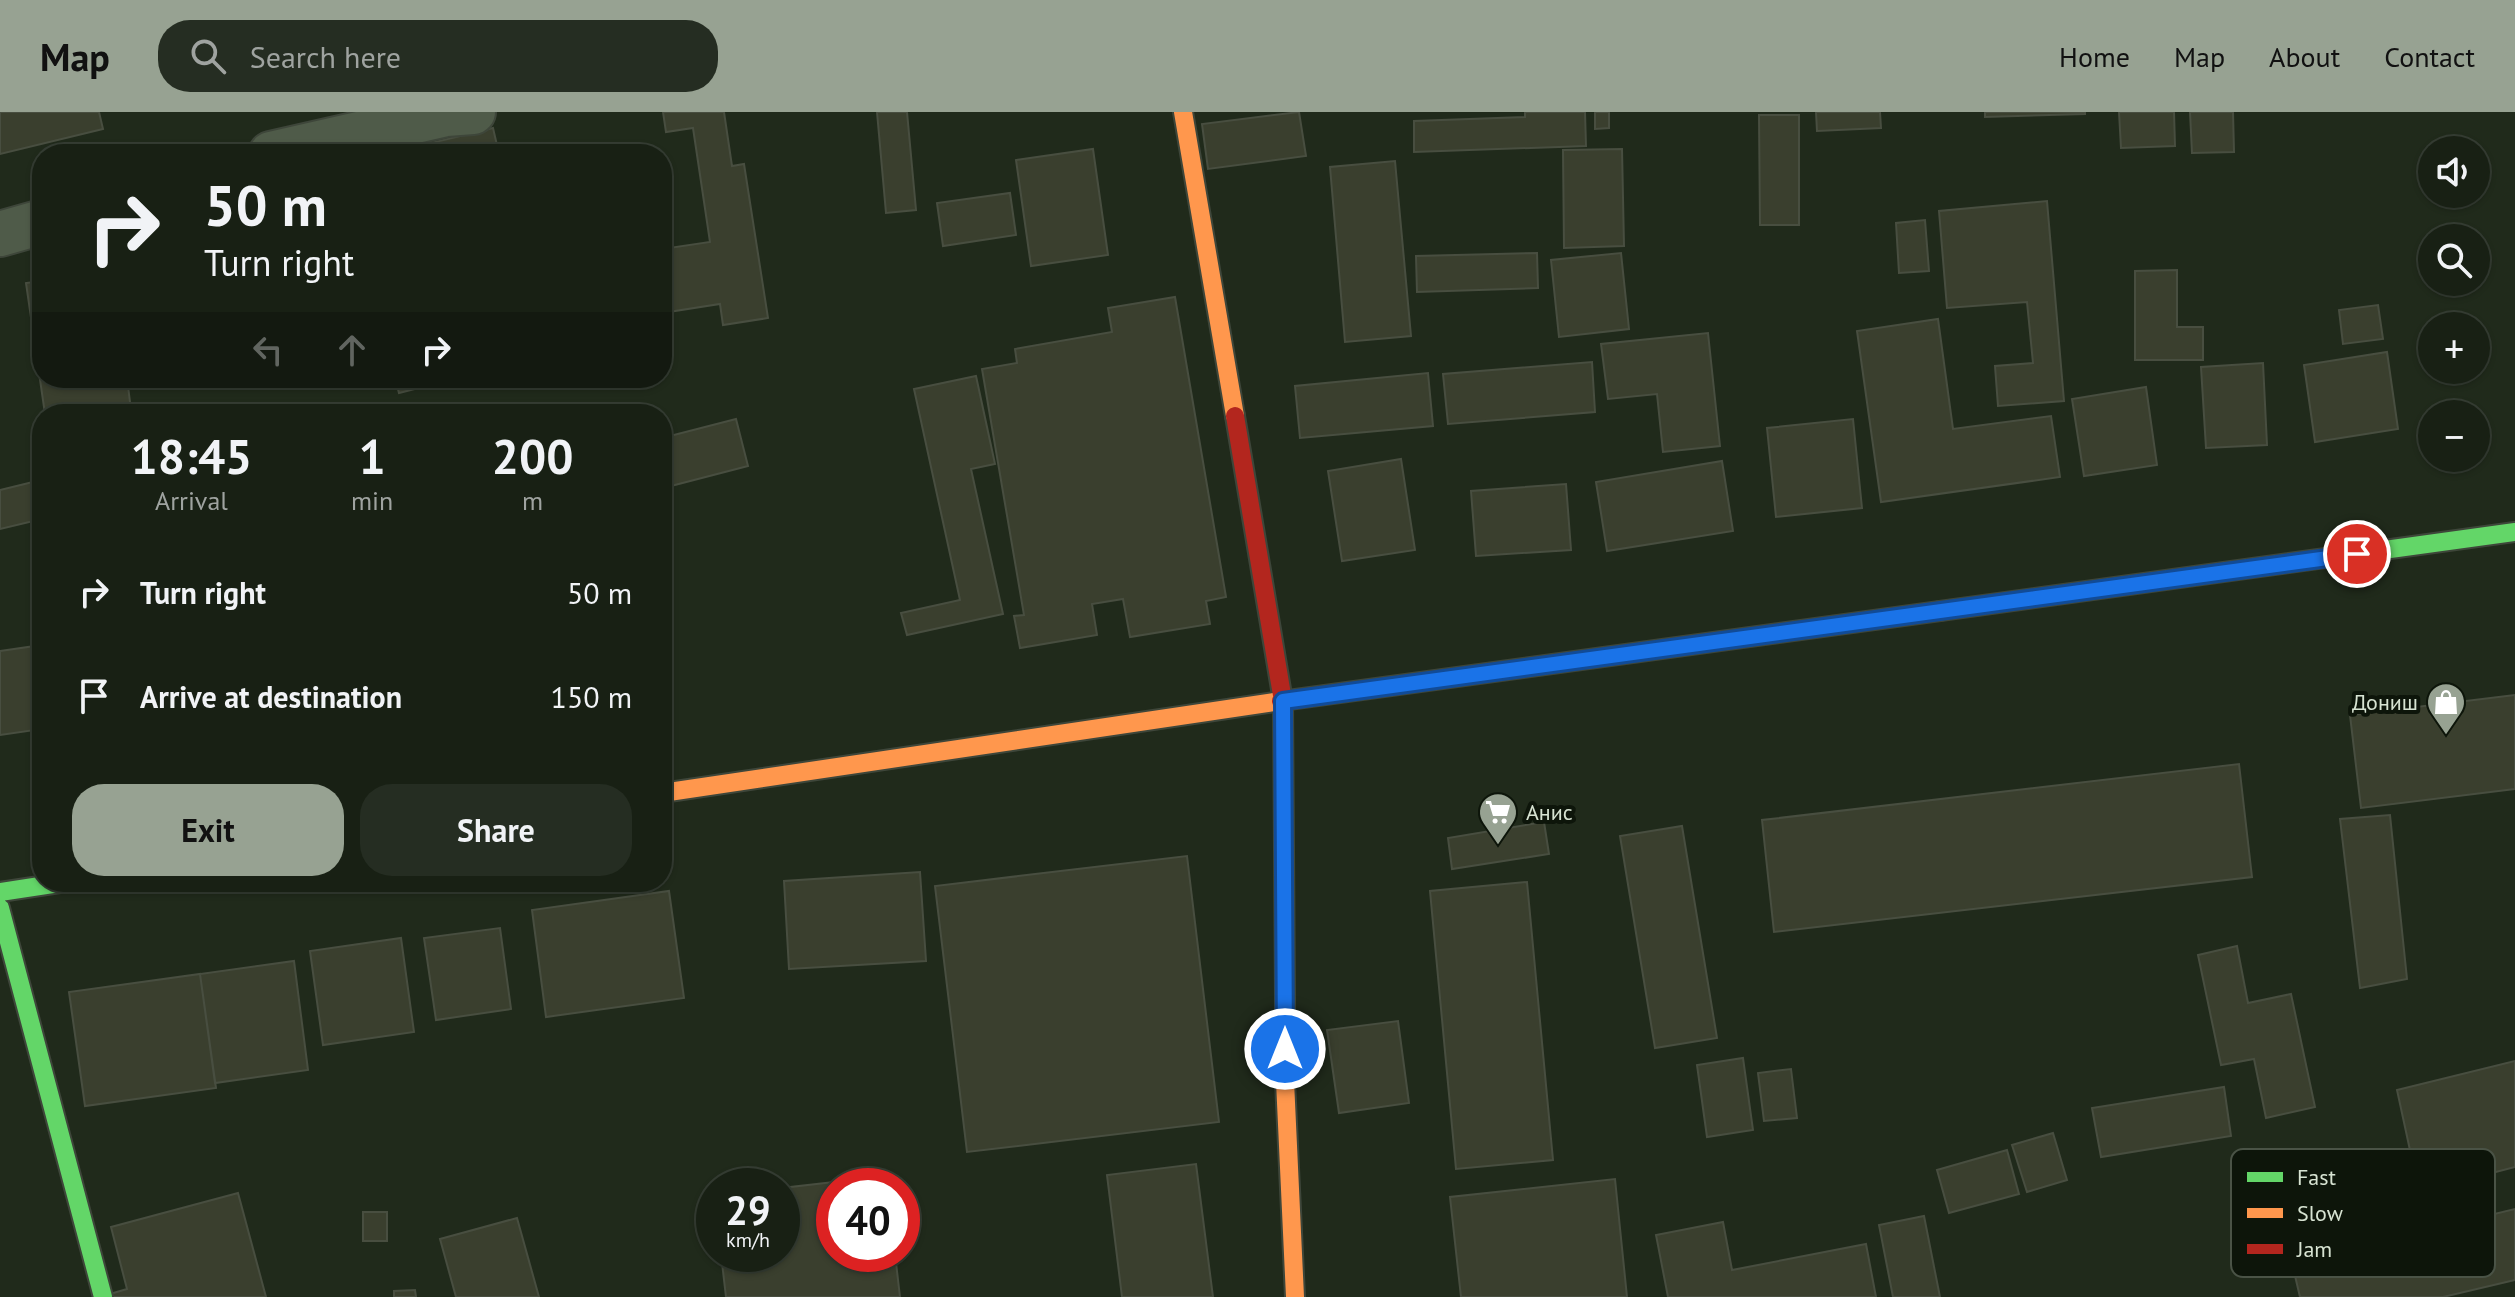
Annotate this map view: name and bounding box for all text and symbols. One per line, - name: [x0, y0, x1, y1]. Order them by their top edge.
- search box: [158, 20, 718, 92]
- text: Map: [40, 32, 110, 81]
- icon: search: [186, 34, 230, 78]
- text: Search here: [250, 37, 401, 76]
- text: Home: [2059, 38, 2130, 75]
- text: Map: [2174, 38, 2225, 75]
- text: About: [2269, 38, 2340, 75]
- text: Contact: [2384, 38, 2475, 75]
- map controls: [2418, 136, 2490, 472]
- button: sound: [2418, 136, 2490, 208]
- text: 50 m: [204, 169, 327, 241]
- icon: right: [72, 176, 176, 280]
- button: search: [2418, 224, 2490, 296]
- text: Turn right: [204, 239, 354, 286]
- button: +: [2418, 312, 2490, 384]
- icon: left: [246, 328, 290, 372]
- icon: ahead: [330, 328, 374, 372]
- icon: right: [414, 328, 458, 372]
- button: −: [2418, 400, 2490, 472]
- text: 18:45: [131, 425, 252, 487]
- text: 1: [358, 425, 386, 487]
- text: 200: [492, 425, 573, 487]
- text: Arrival: [155, 484, 228, 517]
- text: min: [351, 484, 393, 517]
- text: m: [522, 484, 543, 517]
- pin: [2323, 520, 2391, 588]
- icon: arrive: [2335, 532, 2379, 576]
- icon: right: [72, 570, 116, 614]
- text: Turn right: [140, 573, 266, 612]
- text: 50 m: [567, 573, 632, 612]
- icon: arrive: [72, 674, 116, 718]
- text: Arrive at destination: [140, 677, 402, 716]
- text: 150 m: [551, 677, 632, 716]
- shop icon: Дониш: [2425, 681, 2467, 736]
- place label: Дониш: [2352, 688, 2418, 716]
- button: Exit: [72, 784, 344, 876]
- button: Share: [360, 784, 632, 876]
- supermarket icon: Анис: [1477, 791, 1519, 846]
- place label: Анис: [1526, 798, 1573, 826]
- position arrow: [1243, 1007, 1327, 1091]
- legend: [2231, 1149, 2495, 1277]
- text: Fast: [2297, 1163, 2337, 1191]
- speed limit sign: 40: [816, 1168, 920, 1272]
- text: 29: [725, 1184, 771, 1236]
- text: Slow: [2297, 1199, 2343, 1227]
- text: km/h: [726, 1227, 770, 1253]
- text: Jam: [2296, 1235, 2332, 1263]

